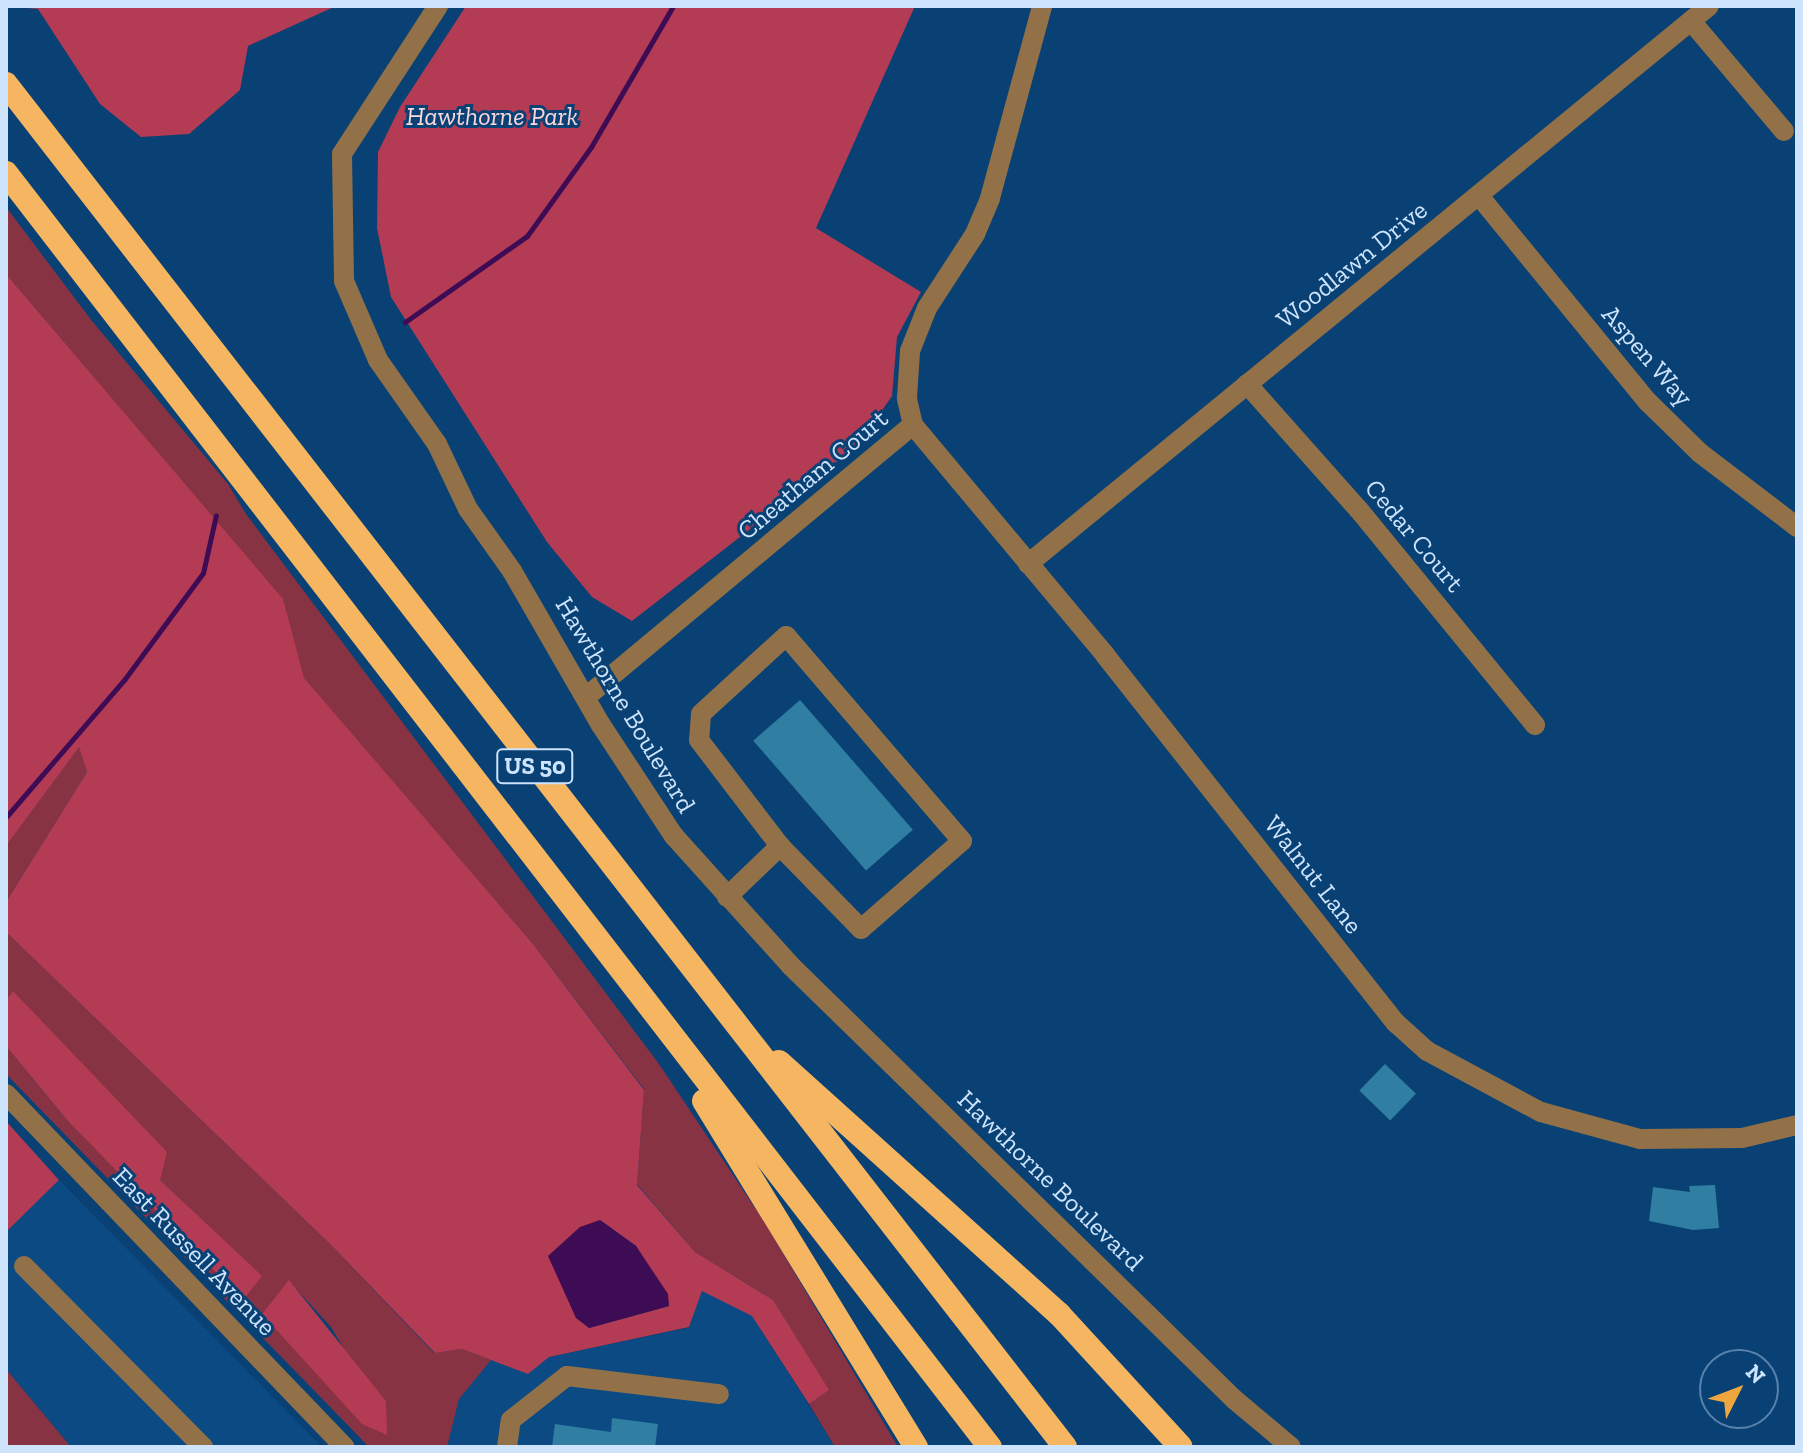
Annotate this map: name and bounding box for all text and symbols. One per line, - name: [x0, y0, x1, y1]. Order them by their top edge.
- park label: Hawthorne Park: [406, 101, 578, 133]
- street label: Woodlawn Drive: [1270, 195, 1434, 335]
- street label: Aspen Way: [1595, 299, 1699, 413]
- street label: Cheatham Court: [732, 403, 894, 547]
- street label: Cedar Court: [1358, 473, 1470, 599]
- street label: Hawthorne Boulevard: [548, 591, 702, 819]
- road number: US 50: [495, 746, 575, 786]
- street label: Walnut Lane: [1257, 810, 1369, 940]
- street label: Hawthorne Boulevard: [951, 1084, 1149, 1278]
- street label: East Russell Avenue: [105, 1161, 283, 1343]
- north arrow: [1699, 1349, 1779, 1429]
- text: N: [1740, 1359, 1771, 1389]

